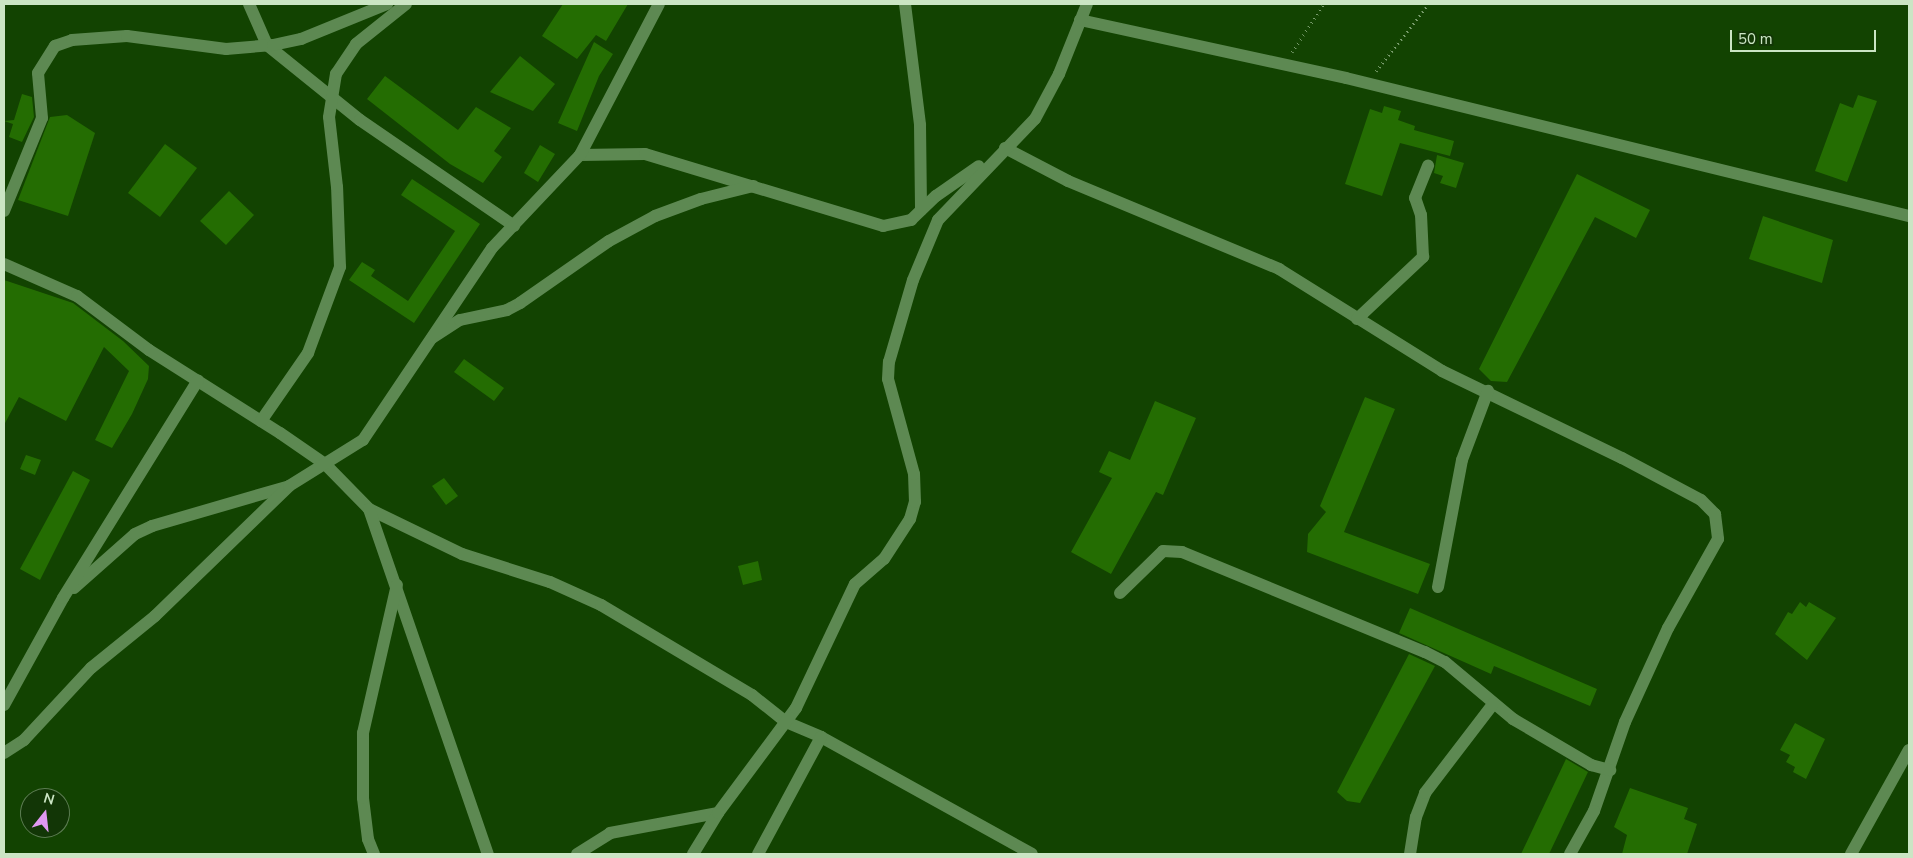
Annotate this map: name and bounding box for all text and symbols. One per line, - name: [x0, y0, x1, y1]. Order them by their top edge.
- scale bar: [1733, 20, 1879, 52]
- text: 50 m: [1738, 29, 1773, 49]
- north arrow: [20, 788, 70, 838]
- text: N: [41, 788, 57, 810]

